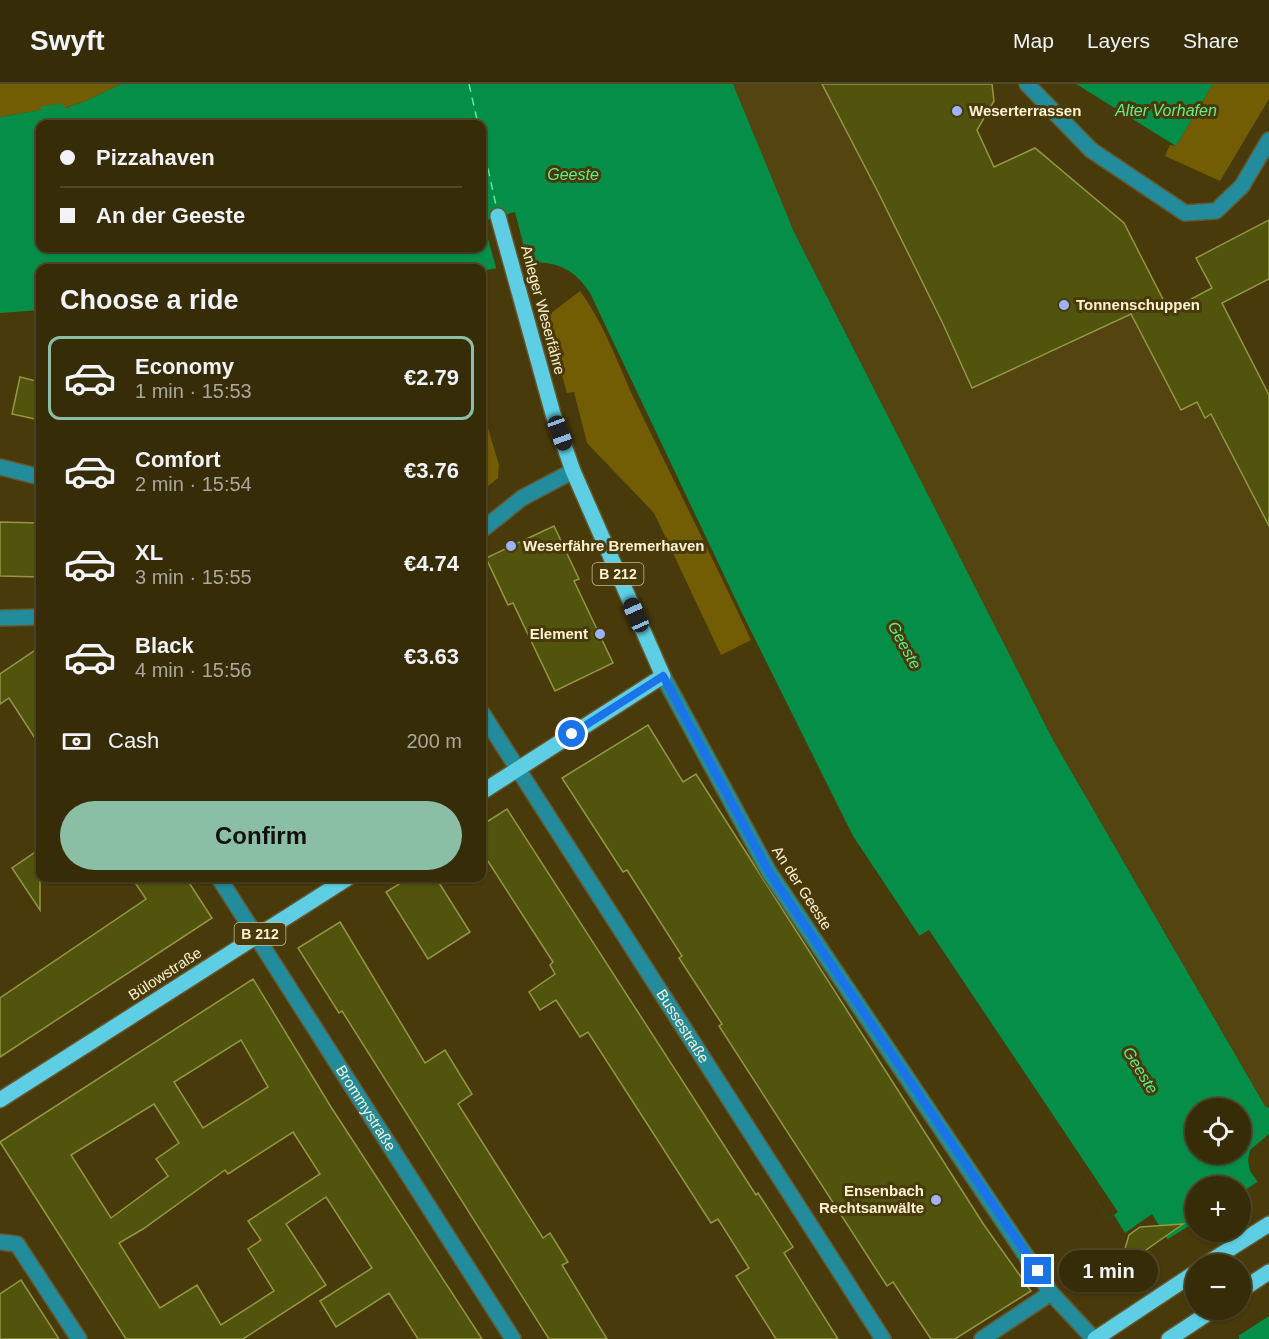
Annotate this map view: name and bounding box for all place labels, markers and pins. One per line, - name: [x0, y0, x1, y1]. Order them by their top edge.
- place label: Weserterrassen: [969, 102, 1081, 119]
- marker: Weserterrassen: [950, 104, 964, 118]
- place label: Tonnenschuppen: [1076, 296, 1200, 313]
- marker: Tonnenschuppen: [1057, 298, 1071, 312]
- place label: Weserfähre Bremerhaven: [523, 537, 704, 554]
- marker: Weserfähre Bremerhaven: [504, 539, 518, 553]
- place label: Element: [530, 625, 588, 642]
- marker: Element: [593, 627, 607, 641]
- place label: Ensenbach Rechtsanwälte: [819, 1182, 924, 1216]
- marker: Ensenbach Rechtsanwälte: [929, 1193, 943, 1207]

